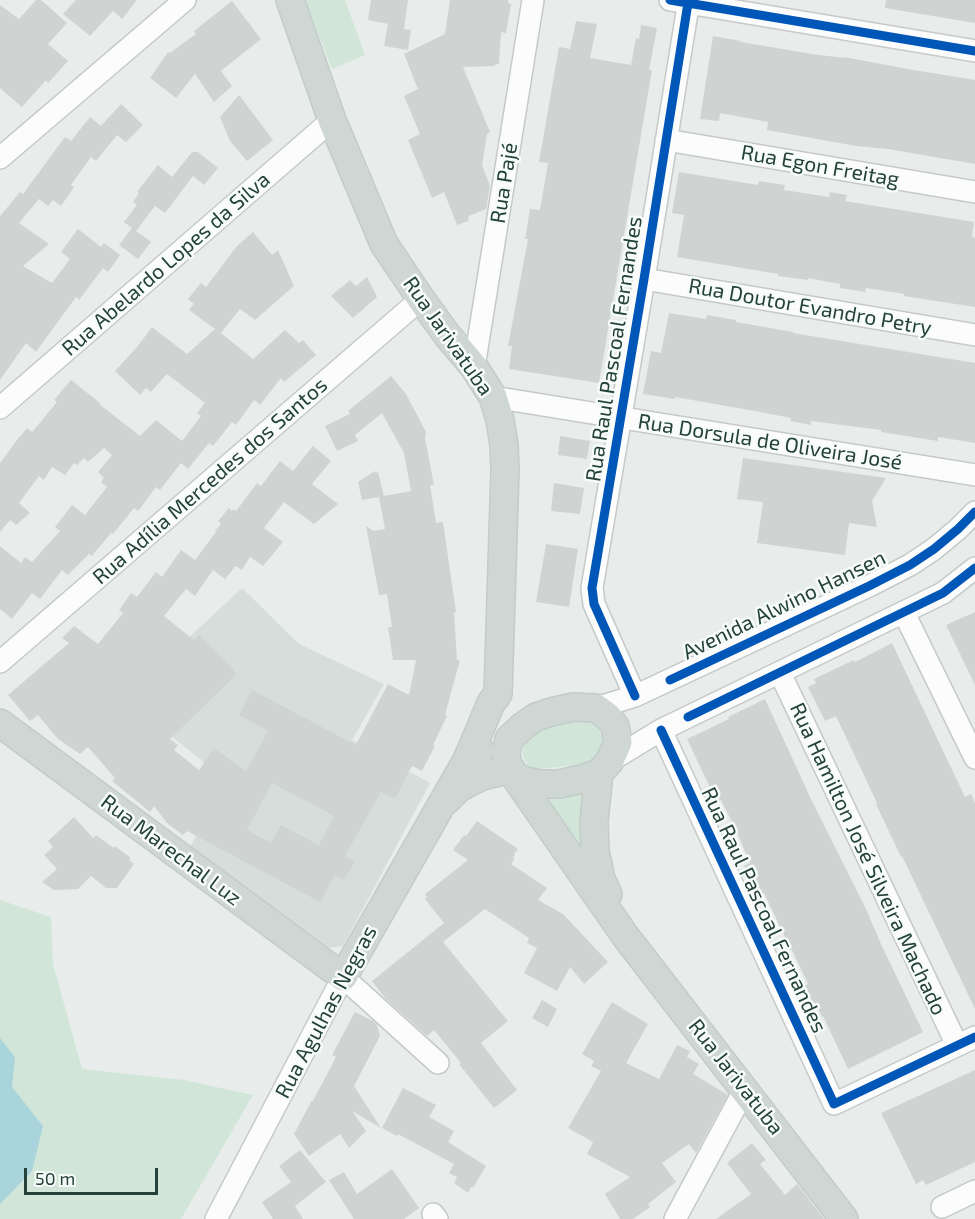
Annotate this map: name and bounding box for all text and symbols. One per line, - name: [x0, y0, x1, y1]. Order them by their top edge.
- street label: Rua Egon Freitag: [739, 140, 901, 192]
- street label: Rua Pajé: [485, 141, 523, 225]
- street label: Rua Abelardo Lopes da Silva: [57, 167, 275, 361]
- street label: Rua Raul Pascoal Fernandes: [581, 215, 647, 483]
- street label: Rua Jarivatuba: [398, 272, 498, 400]
- street label: Rua Doutor Evandro Petry: [686, 273, 934, 341]
- street label: Rua Adília Mercedes dos Santos: [88, 372, 332, 590]
- street label: Rua Dorsula de Oliveira José: [636, 409, 904, 475]
- street label: Avenida Alwino Hansen: [678, 545, 890, 665]
- street label: Rua Hamilton José Silveira Machado: [784, 699, 952, 1019]
- street label: Rua Raul Pascoal Fernandes: [696, 783, 832, 1037]
- street label: Rua Marechal Luz: [96, 789, 246, 911]
- street label: Rua Agulhas Negras: [270, 921, 382, 1103]
- street label: Rua Jarivatuba: [683, 1014, 789, 1140]
- scale bar: [27, 1156, 160, 1194]
- text: 50 m: [35, 1167, 75, 1189]

